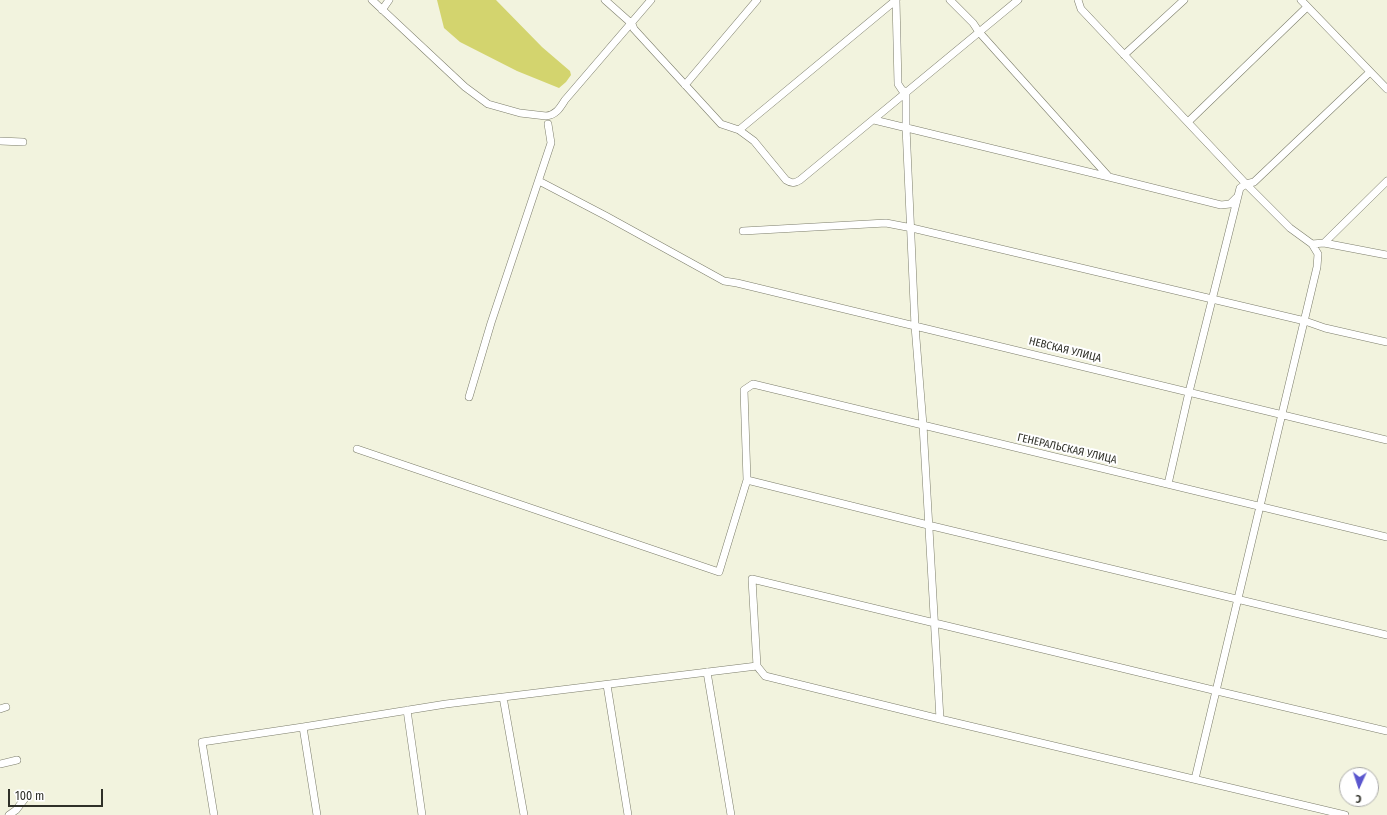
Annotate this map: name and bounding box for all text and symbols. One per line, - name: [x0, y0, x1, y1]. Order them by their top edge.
- street label: НЕВСКАЯ УЛИЦА: [1027, 335, 1103, 365]
- street label: ГЕНЕРАЛЬСКАЯ УЛИЦА: [1016, 431, 1118, 467]
- north arrow: [1339, 767, 1379, 807]
- scale bar: [10, 781, 105, 807]
- text: 100 m: [15, 789, 44, 803]
- text: С: [1355, 792, 1362, 805]

